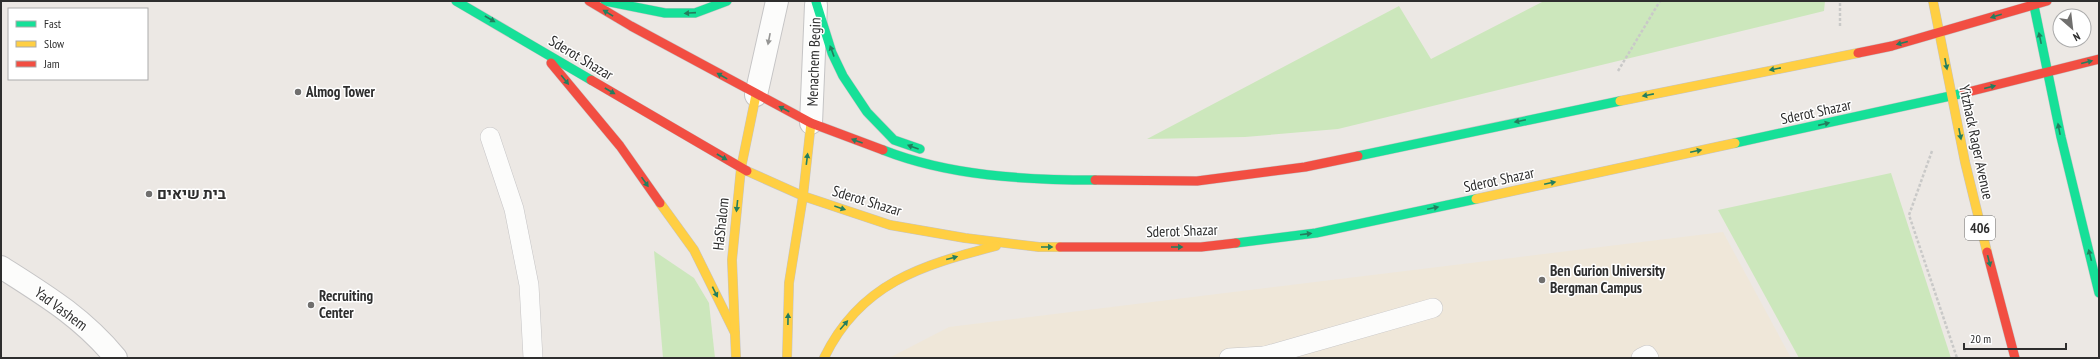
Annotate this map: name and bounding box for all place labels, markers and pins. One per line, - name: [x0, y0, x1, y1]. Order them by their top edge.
- place label: Almog Tower: [305, 82, 375, 101]
- marker: Almog Tower: [293, 87, 303, 97]
- place label: בית שיאים: [157, 184, 226, 203]
- marker: בית שיאים: [144, 189, 154, 199]
- place label: Ben Gurion University Bergman Campus: [1550, 261, 1666, 297]
- marker: Ben Gurion University Bergman Campus: [1537, 275, 1547, 285]
- place label: Recruiting Center: [319, 286, 374, 322]
- marker: Recruiting Center: [306, 300, 316, 310]

